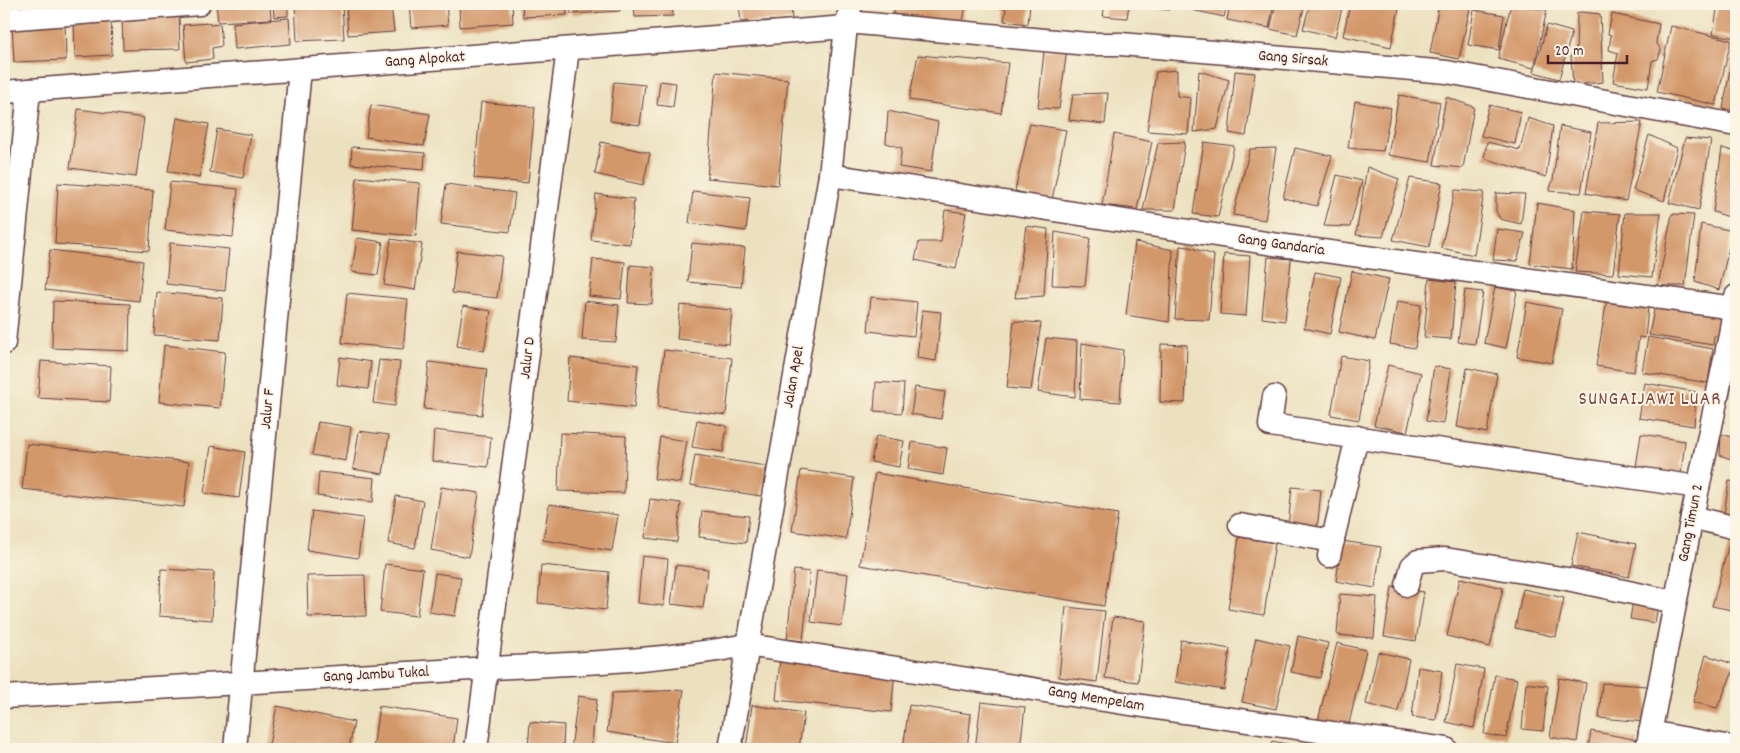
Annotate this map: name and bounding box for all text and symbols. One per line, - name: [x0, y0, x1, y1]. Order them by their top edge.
- scale bar: [1548, 32, 1626, 64]
- text: 20 m: [1555, 41, 1583, 63]
- street label: Gang Sirsak: [1257, 44, 1329, 74]
- street label: Gang Alpokat: [384, 46, 466, 74]
- street label: Gang Gandaria: [1236, 227, 1327, 263]
- street label: Jalur D: [514, 336, 542, 380]
- street label: Jalan Apel: [777, 344, 811, 410]
- district label: SUNGAIJAWI LUAR: [1579, 387, 1721, 414]
- street label: Jalur F: [255, 388, 281, 430]
- street label: Gang Timun 2: [1672, 482, 1710, 564]
- street label: Gang Jambu Tukal: [322, 661, 430, 689]
- street label: Gang Mempelam: [1046, 680, 1146, 718]

